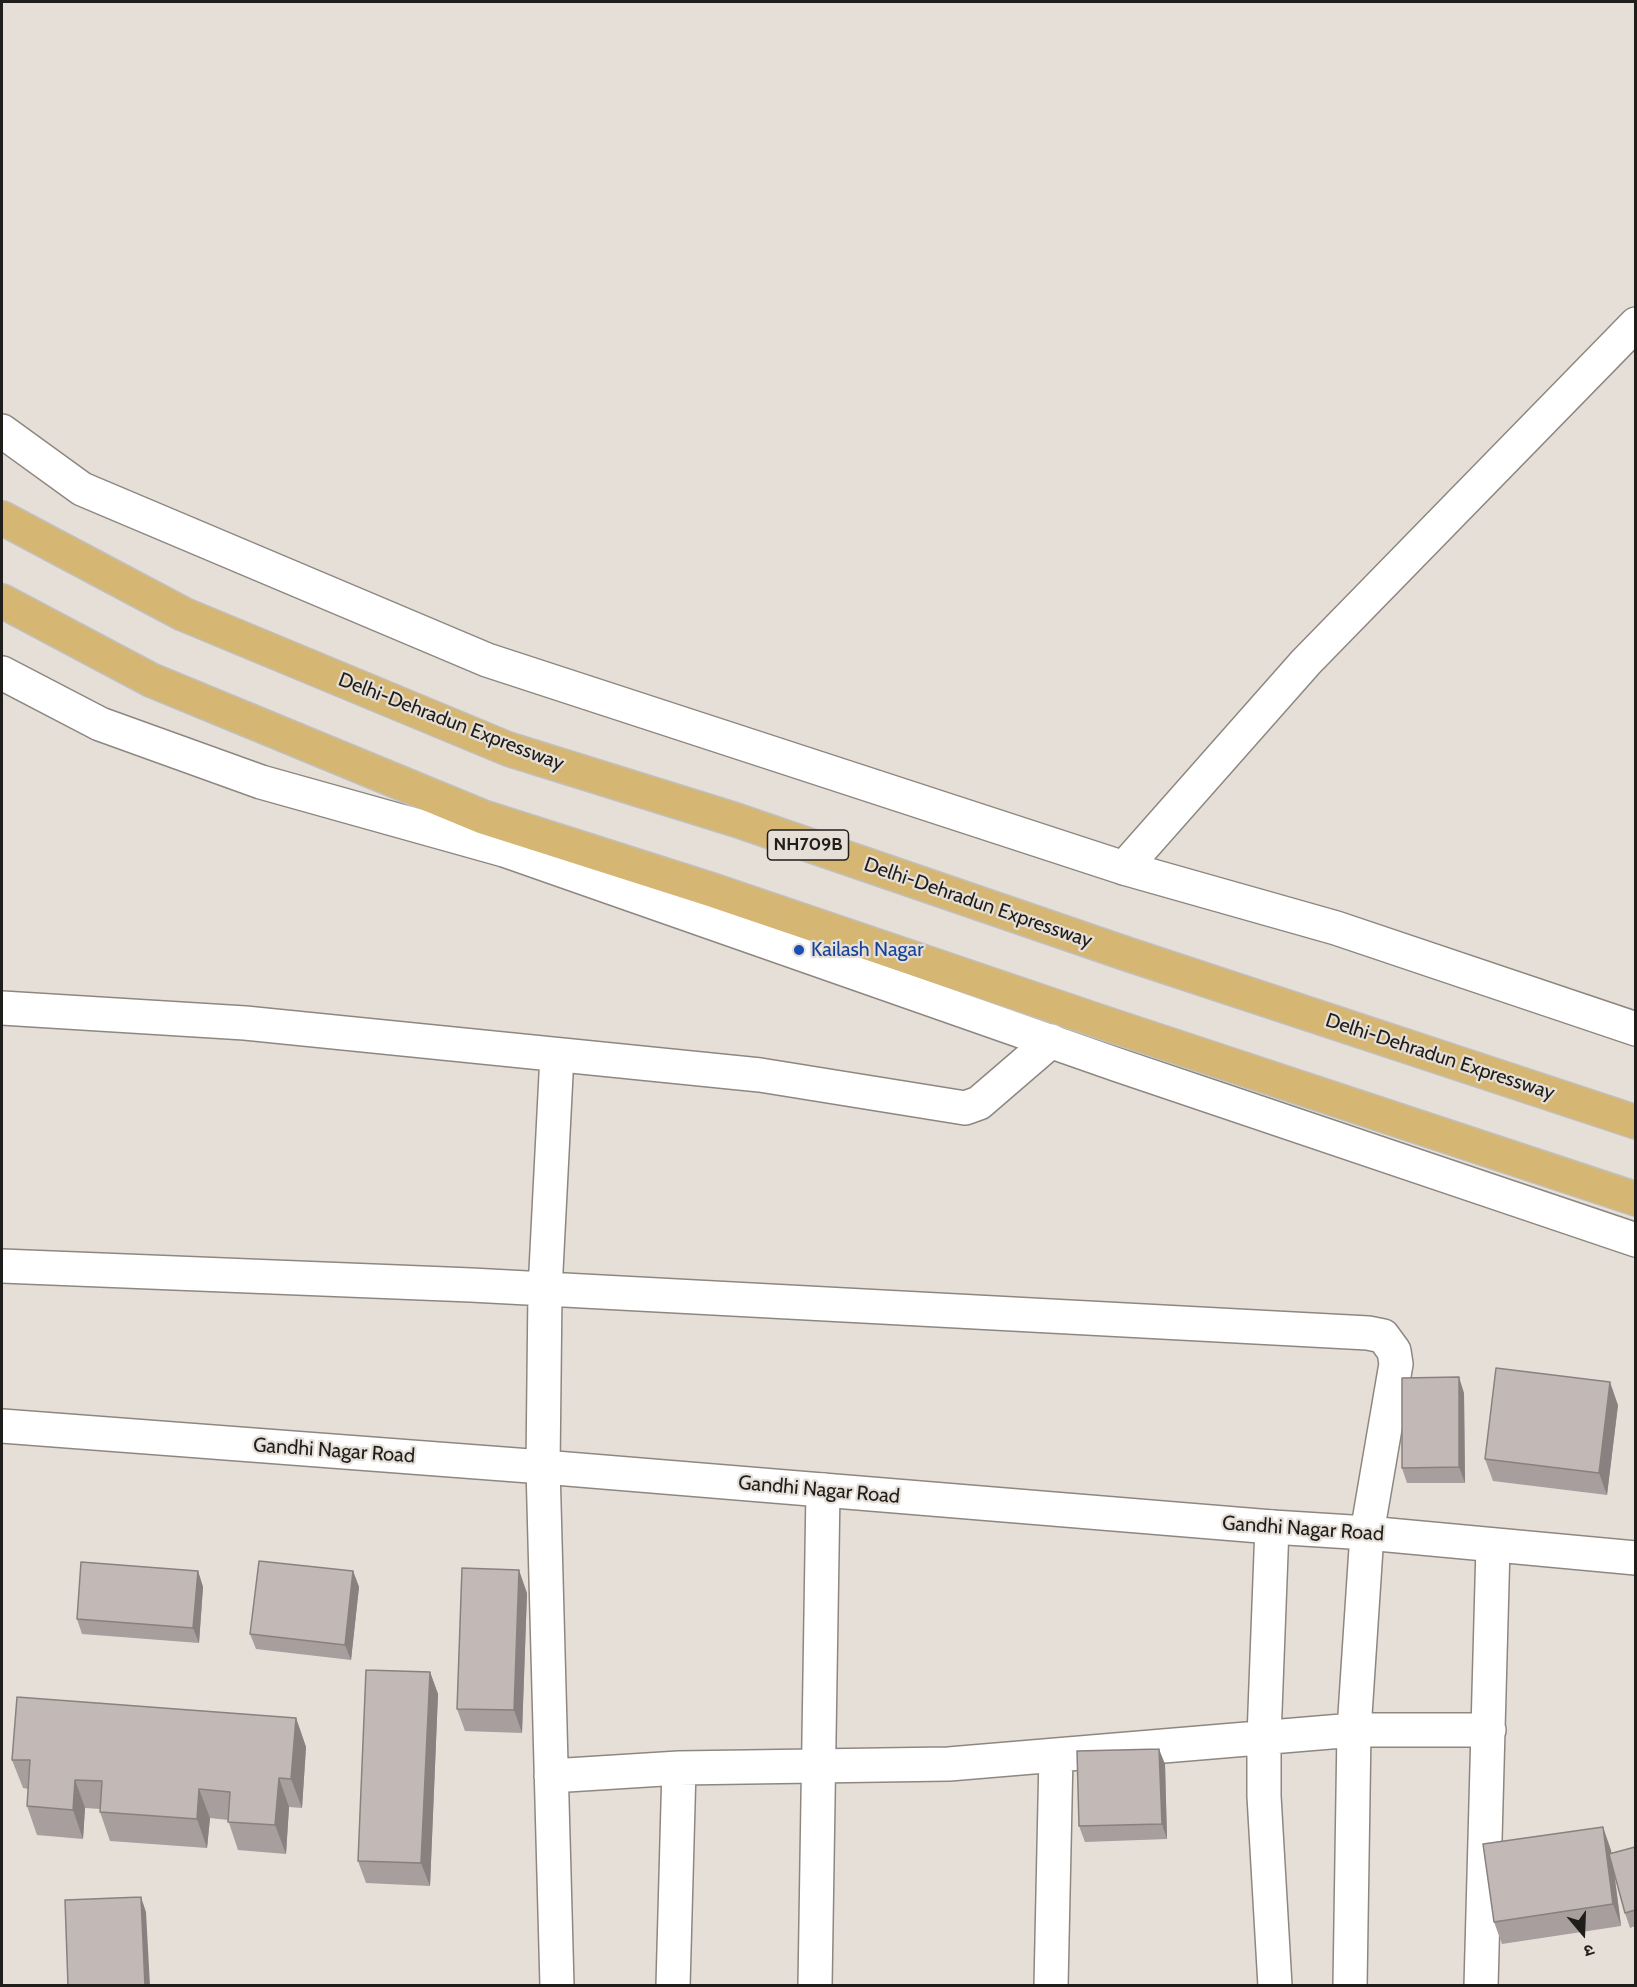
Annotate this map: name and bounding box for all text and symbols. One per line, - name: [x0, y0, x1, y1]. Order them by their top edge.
- street label: Delhi-Dehradun Expressway: [335, 668, 567, 776]
- road number: NH709B: [768, 830, 848, 860]
- street label: Delhi-Dehradun Expressway: [861, 853, 1095, 953]
- place label: Kailash Nagar: [811, 938, 923, 962]
- marker: Kailash Nagar: [792, 943, 806, 957]
- street label: Delhi-Dehradun Expressway: [1322, 1009, 1558, 1105]
- street label: Gandhi Nagar Road: [252, 1433, 416, 1469]
- street label: Gandhi Nagar Road: [737, 1471, 901, 1509]
- street label: Gandhi Nagar Road: [1221, 1511, 1385, 1547]
- north arrow: [1553, 1903, 1613, 1963]
- text: उ: [1581, 1940, 1597, 1961]

